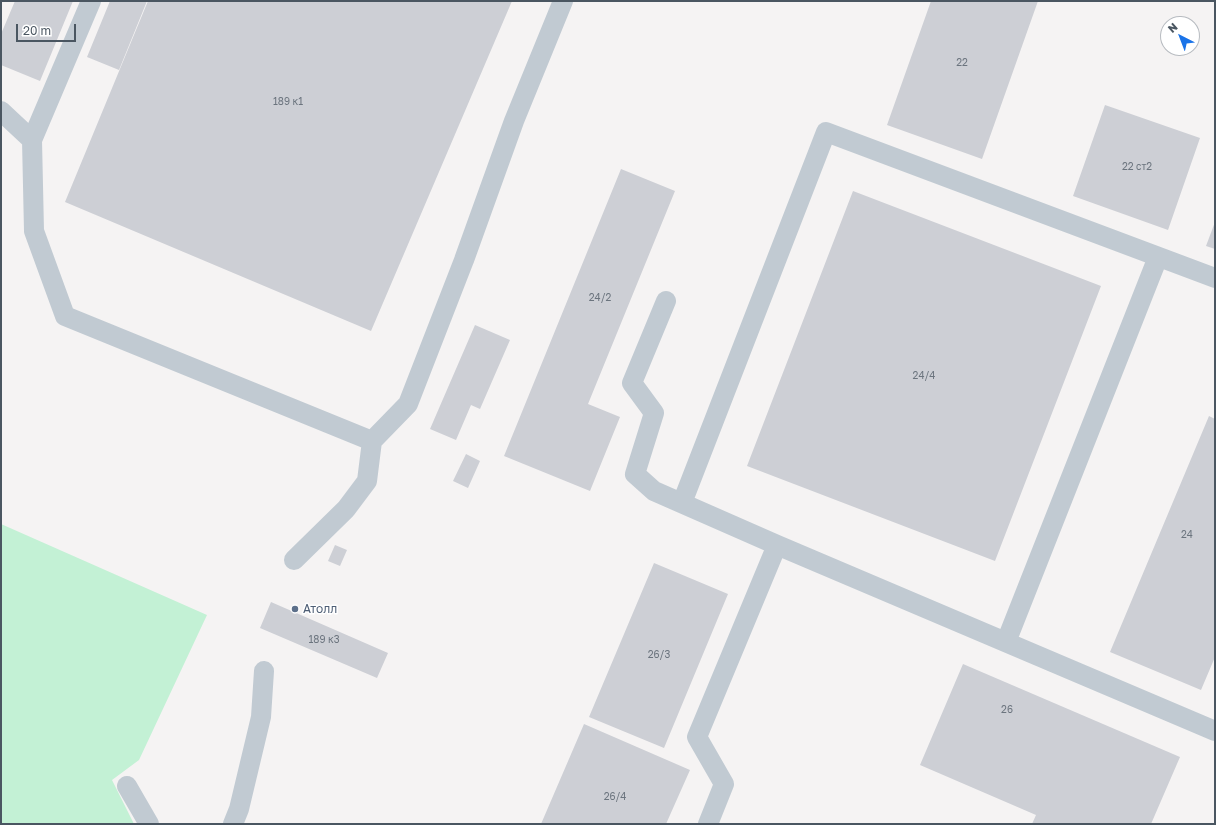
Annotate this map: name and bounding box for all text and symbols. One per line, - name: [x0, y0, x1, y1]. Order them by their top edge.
- scale bar: [18, 16, 78, 42]
- north arrow: [1160, 16, 1200, 56]
- text: N: [1165, 20, 1180, 35]
- text: 20 m: [23, 23, 51, 38]
- house number: 22: [956, 57, 968, 69]
- house number: 189 к1: [273, 96, 303, 108]
- house number: 22 ст2: [1122, 161, 1152, 173]
- house number: 24/2: [589, 292, 611, 304]
- house number: 24/4: [913, 370, 935, 382]
- house number: 24: [1181, 529, 1193, 541]
- place label: Атолл: [303, 602, 337, 616]
- marker: Атолл: [290, 604, 300, 614]
- house number: 189 к3: [308, 634, 340, 646]
- house number: 26/3: [648, 649, 670, 661]
- house number: 26: [1001, 704, 1013, 716]
- house number: 26/4: [604, 791, 626, 803]

